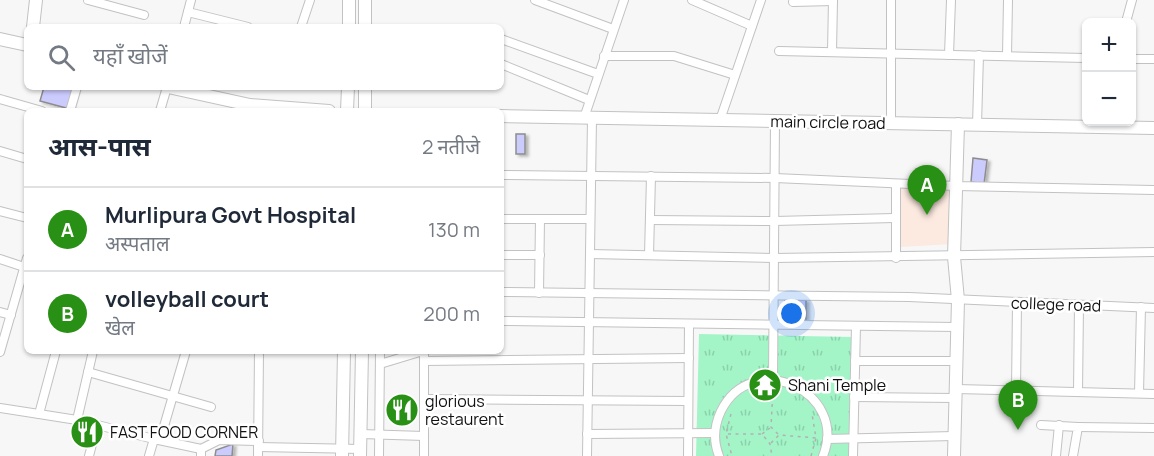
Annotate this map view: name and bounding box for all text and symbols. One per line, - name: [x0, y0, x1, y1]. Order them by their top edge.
- map controls: [1082, 18, 1136, 126]
- button: +: [1082, 18, 1136, 72]
- search box: [24, 24, 504, 90]
- icon: search: [45, 41, 78, 74]
- text: यहाँ खोजें: [93, 41, 168, 71]
- button: −: [1082, 72, 1136, 126]
- street label: main circle road: [770, 110, 886, 134]
- text: आस-पास: [48, 128, 151, 164]
- text: 2 नतीजे: [422, 133, 480, 160]
- pin: A: [908, 166, 946, 215]
- text: Murlipura Govt Hospital: [105, 200, 356, 230]
- text: A: [61, 216, 74, 243]
- text: 130 m: [428, 216, 480, 243]
- text: अस्पताल: [105, 230, 170, 257]
- text: volleyball court: [105, 284, 269, 314]
- street label: college road: [1010, 291, 1102, 317]
- your location: [777, 299, 806, 328]
- text: B: [61, 300, 74, 327]
- text: 200 m: [423, 300, 480, 327]
- text: खेल: [105, 314, 135, 341]
- temple icon: Shani Temple: [747, 367, 783, 403]
- place label: Shani Temple: [788, 374, 886, 396]
- pin: B: [998, 380, 1038, 430]
- place label: glorious restaurent: [425, 390, 504, 430]
- restaurant icon: glorious restaurent: [384, 392, 420, 428]
- restaurant icon: FAST FOOD CORNER: [69, 414, 105, 450]
- place label: FAST FOOD CORNER: [110, 421, 258, 443]

